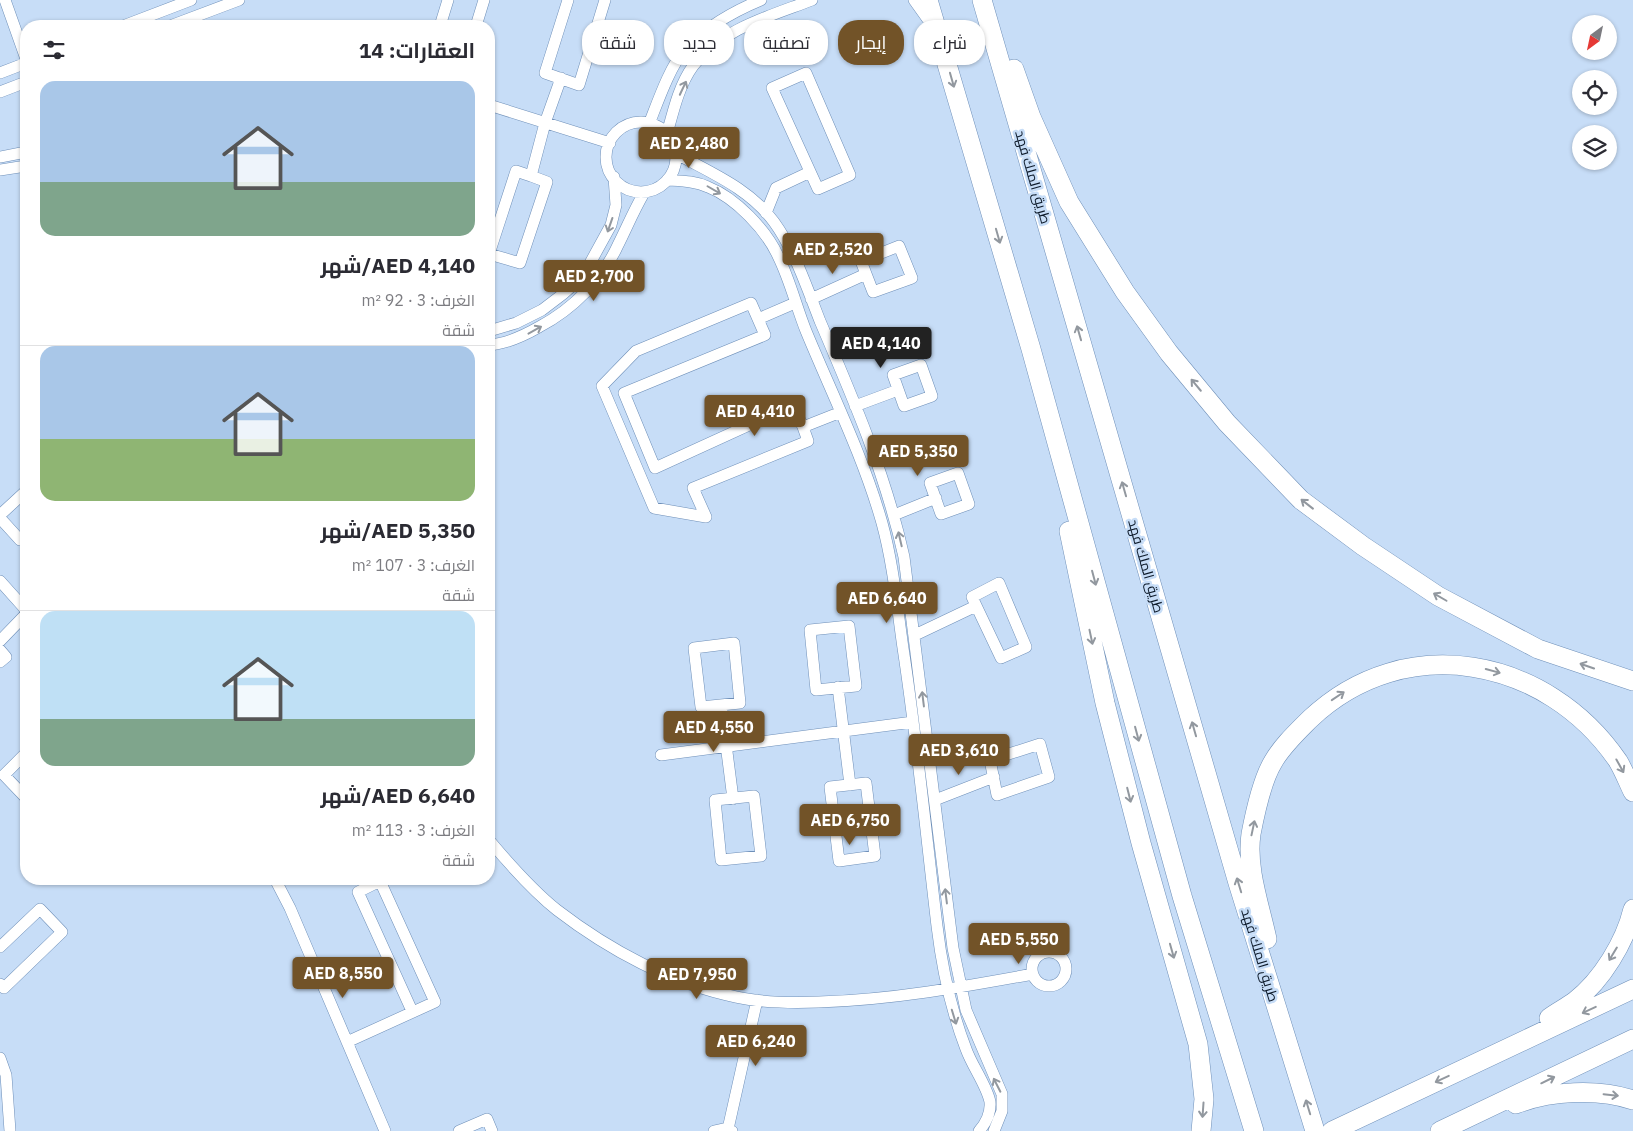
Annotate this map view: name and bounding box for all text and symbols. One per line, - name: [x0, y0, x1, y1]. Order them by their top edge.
- north arrow: [1572, 15, 1618, 60]
- map controls: [1572, 15, 1617, 170]
- chip: شقة: [582, 20, 654, 65]
- chip: جديد: [664, 20, 734, 65]
- chip: تصفية: [744, 20, 828, 65]
- chip: إيجار: [838, 20, 904, 65]
- chip: شراء: [914, 20, 985, 65]
- icon: filters: [40, 36, 68, 64]
- text: العقارات: 14: [359, 36, 475, 64]
- button: locate: [1572, 70, 1617, 115]
- one-way arrow: [947, 72, 957, 88]
- one-way arrow: [678, 81, 688, 96]
- icon: home: [213, 113, 303, 203]
- button: layers: [1572, 125, 1617, 170]
- pin: AED 2,480: [632, 126, 746, 169]
- street label: طريق الملك فهد: [1011, 128, 1055, 226]
- text: AED 2,480: [650, 133, 728, 153]
- one-way arrow: [706, 186, 720, 196]
- one-way arrow: [605, 217, 615, 233]
- one-way arrow: [993, 228, 1003, 244]
- pin: AED 2,520: [776, 232, 890, 275]
- text: AED 2,520: [794, 239, 872, 259]
- text: AED 4,140/شهر: [321, 251, 475, 279]
- pin: AED 2,700: [537, 260, 651, 302]
- text: AED 2,700: [555, 266, 633, 286]
- text: الغرف: 3 · 92 m²: [361, 290, 475, 310]
- text: شقة: [442, 320, 475, 340]
- one-way arrow: [527, 324, 541, 334]
- pin: AED 4,140: [824, 326, 938, 369]
- one-way arrow: [1073, 326, 1083, 342]
- text: AED 4,140: [842, 333, 920, 353]
- icon: home: [213, 379, 303, 469]
- one-way arrow: [1191, 379, 1202, 392]
- pin: AED 4,410: [698, 394, 812, 437]
- text: AED 4,410: [716, 401, 794, 421]
- pin: AED 5,350: [861, 434, 975, 477]
- text: AED 5,350: [879, 441, 957, 461]
- one-way arrow: [1118, 482, 1128, 498]
- one-way arrow: [1300, 499, 1314, 509]
- text: AED 5,350/شهر: [321, 516, 475, 544]
- street label: طريق الملك فهد: [1124, 517, 1168, 615]
- one-way arrow: [895, 531, 904, 547]
- text: الغرف: 3 · 107 m²: [352, 555, 475, 575]
- one-way arrow: [1090, 569, 1099, 585]
- pin: AED 6,640: [830, 582, 944, 624]
- text: شقة: [442, 585, 475, 605]
- text: AED 6,640: [848, 588, 926, 608]
- one-way arrow: [1434, 591, 1448, 601]
- one-way arrow: [1087, 628, 1097, 644]
- icon: home: [213, 644, 303, 734]
- one-way arrow: [1579, 661, 1595, 670]
- one-way arrow: [1485, 667, 1501, 677]
- one-way arrow: [1330, 691, 1344, 701]
- one-way arrow: [918, 692, 928, 708]
- pin: AED 4,550: [657, 710, 771, 753]
- text: AED 4,550: [675, 717, 753, 737]
- one-way arrow: [1188, 722, 1198, 738]
- one-way arrow: [1133, 726, 1143, 742]
- pin: AED 3,610: [902, 734, 1016, 776]
- text: AED 3,610: [920, 740, 998, 760]
- one-way arrow: [1615, 758, 1625, 773]
- text: AED 6,640/شهر: [321, 781, 475, 809]
- one-way arrow: [1125, 786, 1134, 802]
- pin: AED 6,750: [793, 804, 907, 846]
- text: AED 6,750: [811, 810, 889, 830]
- text: الغرف: 3 · 113 m²: [352, 820, 475, 840]
- one-way arrow: [1249, 821, 1258, 837]
- text: شقة: [442, 850, 475, 870]
- one-way arrow: [1233, 878, 1243, 894]
- one-way arrow: [941, 888, 951, 904]
- street label: طريق الملك فهد: [1237, 906, 1283, 1004]
- pin: AED 5,550: [962, 922, 1076, 965]
- text: AED 5,550: [980, 929, 1058, 949]
- one-way arrow: [1167, 943, 1177, 959]
- one-way arrow: [1608, 946, 1618, 960]
- pin: AED 8,550: [286, 956, 400, 999]
- pin: AED 7,950: [640, 958, 754, 1000]
- text: AED 8,550: [304, 963, 382, 983]
- text: AED 7,950: [658, 964, 736, 984]
- one-way arrow: [1582, 1005, 1597, 1015]
- one-way arrow: [950, 1009, 960, 1025]
- pin: AED 6,240: [699, 1024, 813, 1067]
- text: AED 6,240: [717, 1031, 795, 1051]
- one-way arrow: [1435, 1075, 1450, 1084]
- one-way arrow: [1540, 1075, 1555, 1085]
- one-way arrow: [992, 1078, 1001, 1093]
- one-way arrow: [1603, 1090, 1619, 1100]
- one-way arrow: [1302, 1099, 1312, 1115]
- one-way arrow: [1198, 1102, 1207, 1118]

